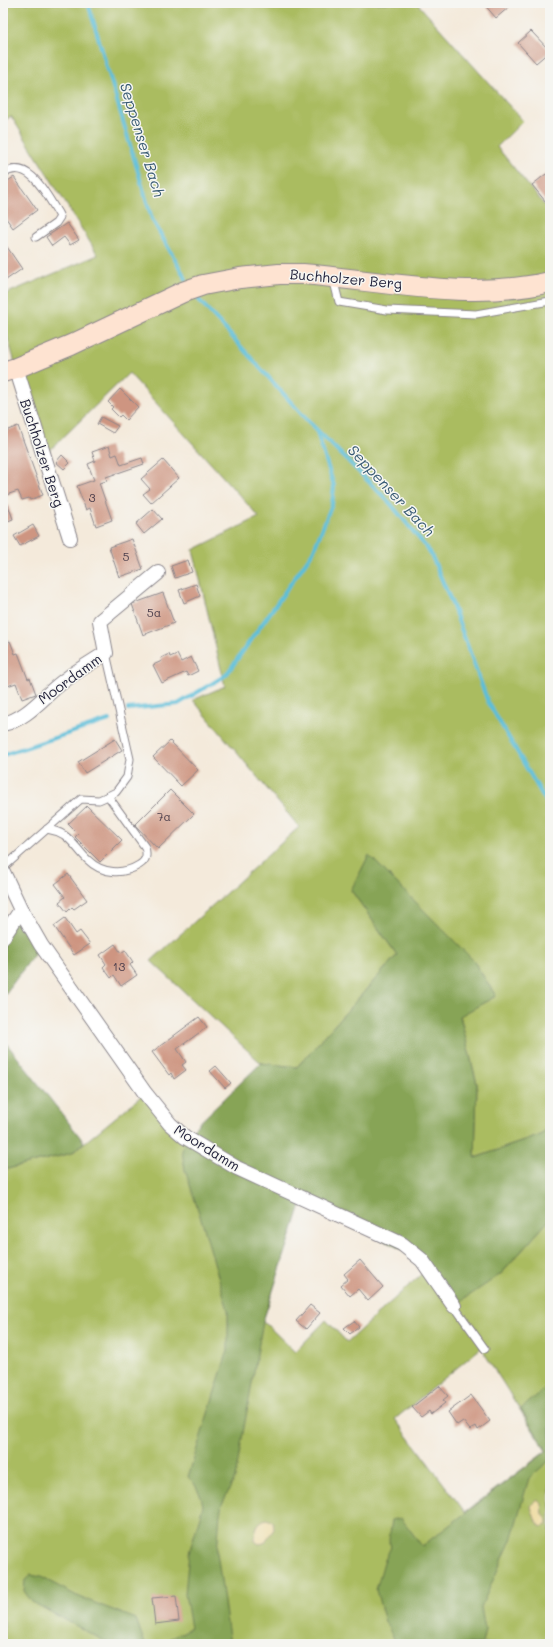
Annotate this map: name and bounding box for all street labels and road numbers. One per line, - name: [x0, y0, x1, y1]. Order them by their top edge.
- street label: Buchholzer Berg: [289, 264, 403, 293]
- street label: Buchholzer Berg: [16, 396, 69, 509]
- street label: Moordamm: [34, 649, 106, 708]
- street label: Moordamm: [171, 1120, 244, 1175]

